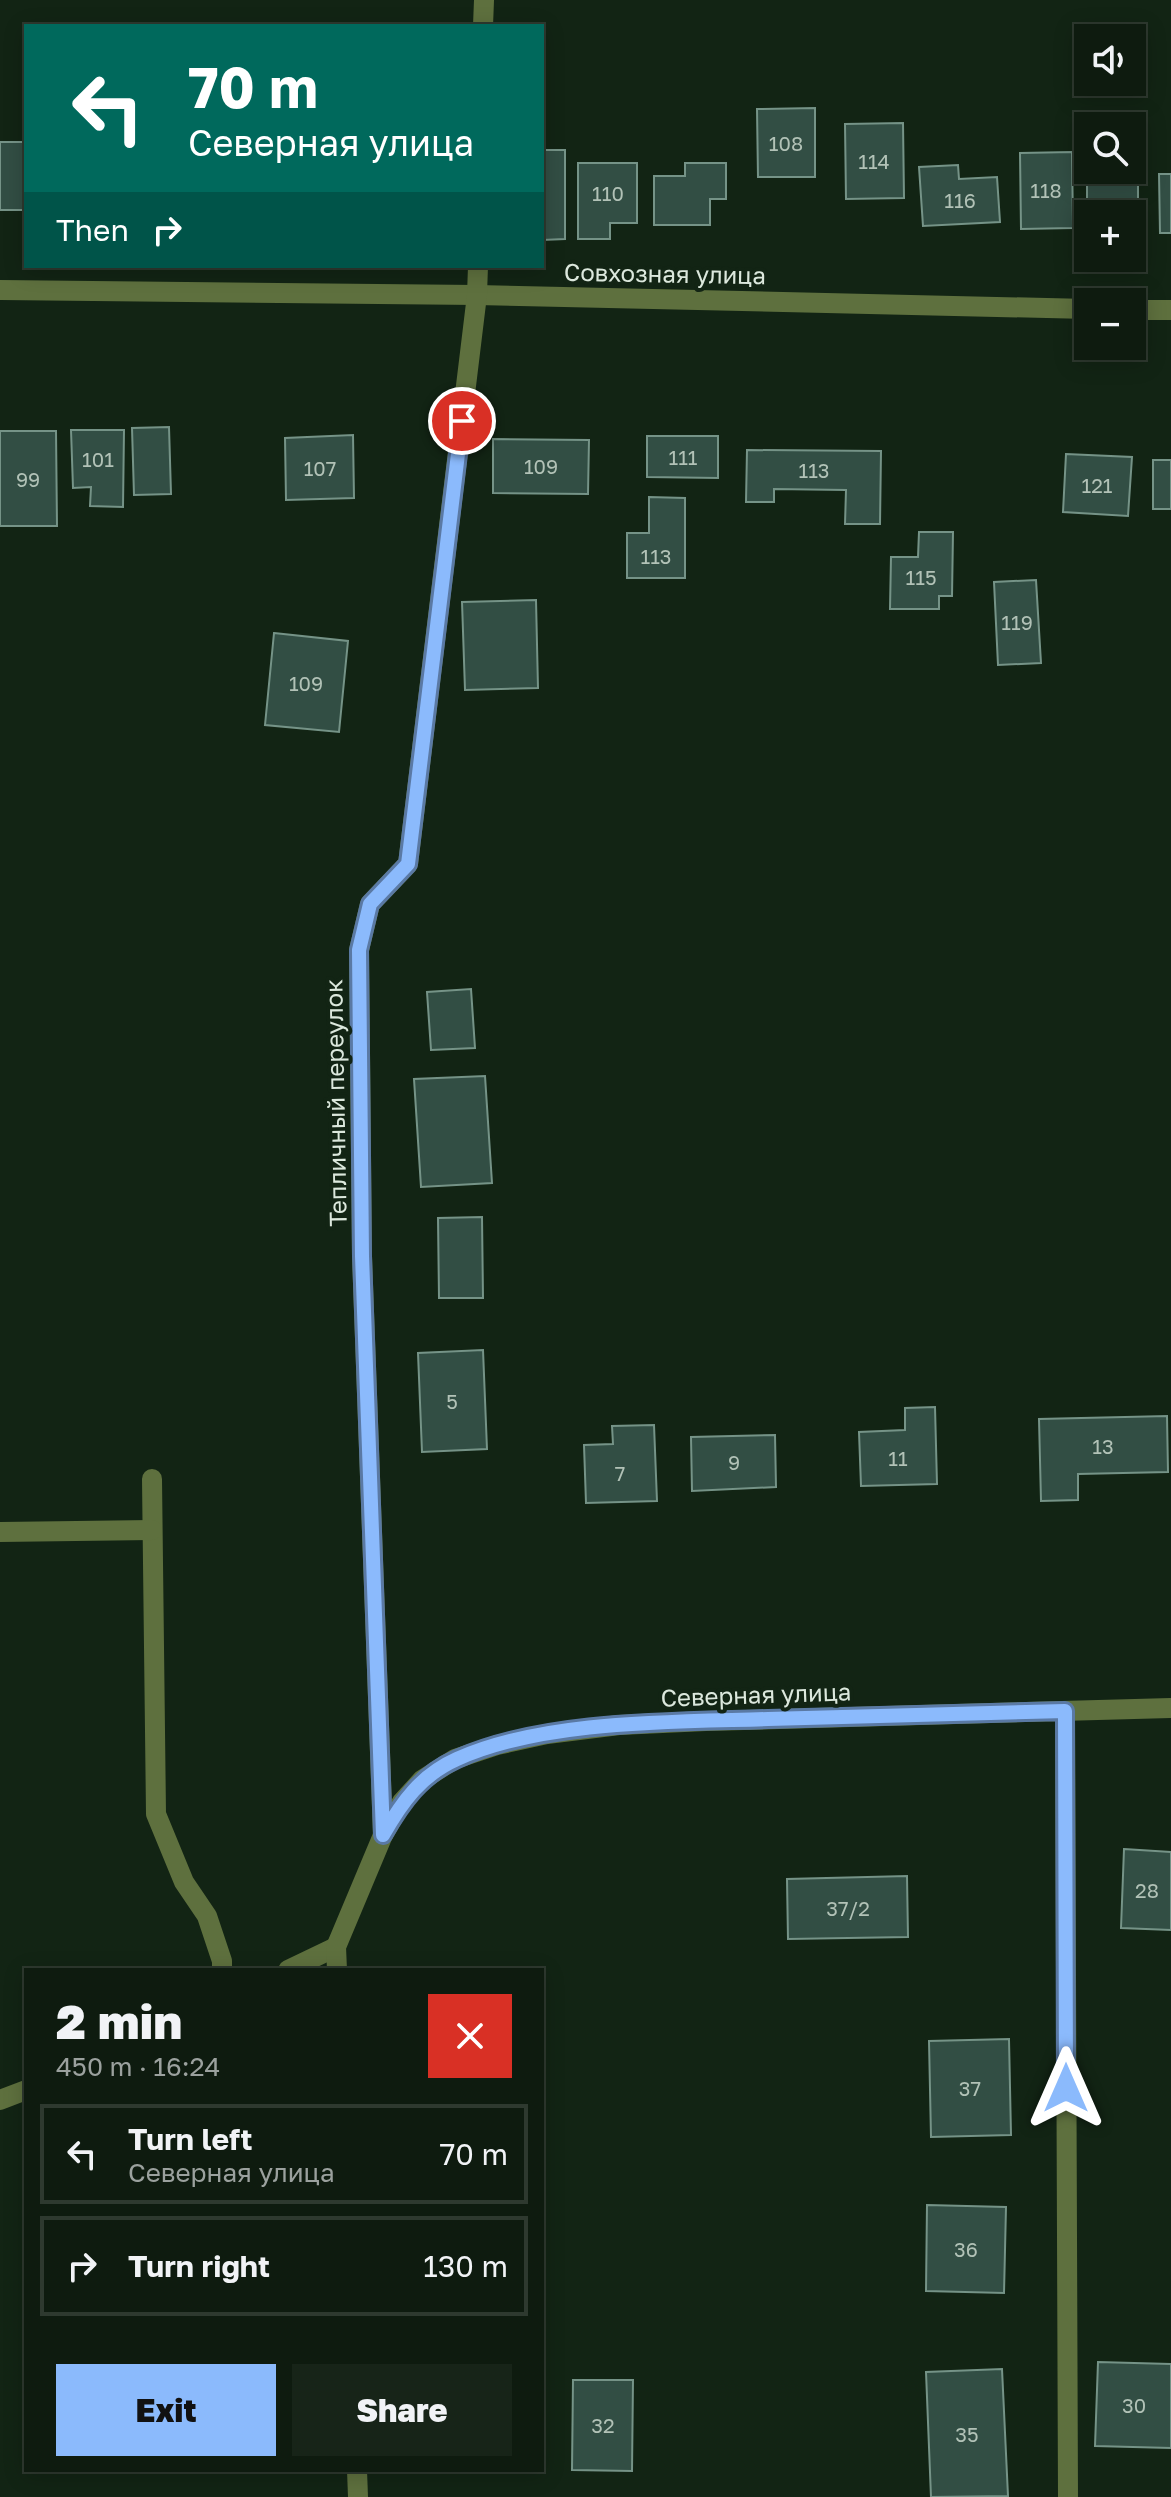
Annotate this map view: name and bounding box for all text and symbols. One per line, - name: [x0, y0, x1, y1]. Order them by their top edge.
- map controls: [1074, 24, 1146, 360]
- button: sound: [1074, 24, 1146, 96]
- text: 70 m: [188, 53, 318, 120]
- icon: left: [56, 56, 160, 160]
- button: search: [1074, 112, 1146, 184]
- text: Северная улица: [188, 121, 474, 164]
- house number: 108: [769, 131, 803, 155]
- house number: 114: [858, 149, 890, 173]
- house number: 118: [1030, 178, 1062, 202]
- house number: 110: [592, 181, 624, 205]
- house number: 116: [944, 188, 976, 212]
- button: +: [1074, 200, 1146, 272]
- icon: right: [145, 208, 189, 252]
- text: Then: [56, 212, 129, 248]
- street label: Совхозная улица: [564, 257, 766, 289]
- button: −: [1074, 288, 1146, 360]
- pin: [428, 387, 496, 455]
- icon: arrive: [440, 399, 484, 443]
- house number: 111: [668, 445, 698, 469]
- house number: 101: [82, 447, 114, 471]
- house number: 109: [524, 454, 558, 478]
- house number: 107: [304, 456, 336, 480]
- house number: 113: [798, 458, 830, 482]
- house number: 99: [16, 467, 40, 491]
- house number: 121: [1082, 473, 1113, 497]
- house number: 113: [640, 544, 672, 568]
- house number: 115: [906, 565, 937, 589]
- house number: 119: [1001, 610, 1033, 634]
- house number: 109: [289, 671, 323, 695]
- street label: Тепличный переулок: [318, 979, 352, 1227]
- house number: 5: [446, 1389, 458, 1413]
- house number: 13: [1092, 1434, 1114, 1458]
- house number: 11: [888, 1446, 908, 1470]
- house number: 9: [728, 1450, 740, 1474]
- house number: 7: [615, 1461, 625, 1485]
- street label: Северная улица: [660, 1676, 852, 1712]
- house number: 28: [1135, 1878, 1159, 1902]
- house number: 37/2: [826, 1896, 870, 1920]
- text: 2 min: [56, 1992, 182, 2050]
- button: close: [428, 1994, 512, 2078]
- position arrow: [1024, 2046, 1108, 2130]
- text: 450 m · 16:24: [56, 2051, 220, 2082]
- house number: 37: [959, 2076, 981, 2100]
- text: Turn left: [128, 2121, 253, 2157]
- icon: left: [60, 2132, 104, 2176]
- text: 70 m: [439, 2136, 508, 2172]
- text: Северная улица: [128, 2157, 335, 2188]
- house number: 36: [954, 2237, 978, 2261]
- icon: right: [60, 2244, 104, 2288]
- text: Turn right: [128, 2248, 270, 2284]
- text: 130 m: [423, 2248, 508, 2284]
- button: Exit: [56, 2364, 276, 2456]
- button: Share: [292, 2364, 512, 2456]
- house number: 30: [1122, 2393, 1146, 2417]
- house number: 32: [591, 2413, 615, 2437]
- house number: 35: [955, 2422, 979, 2446]

